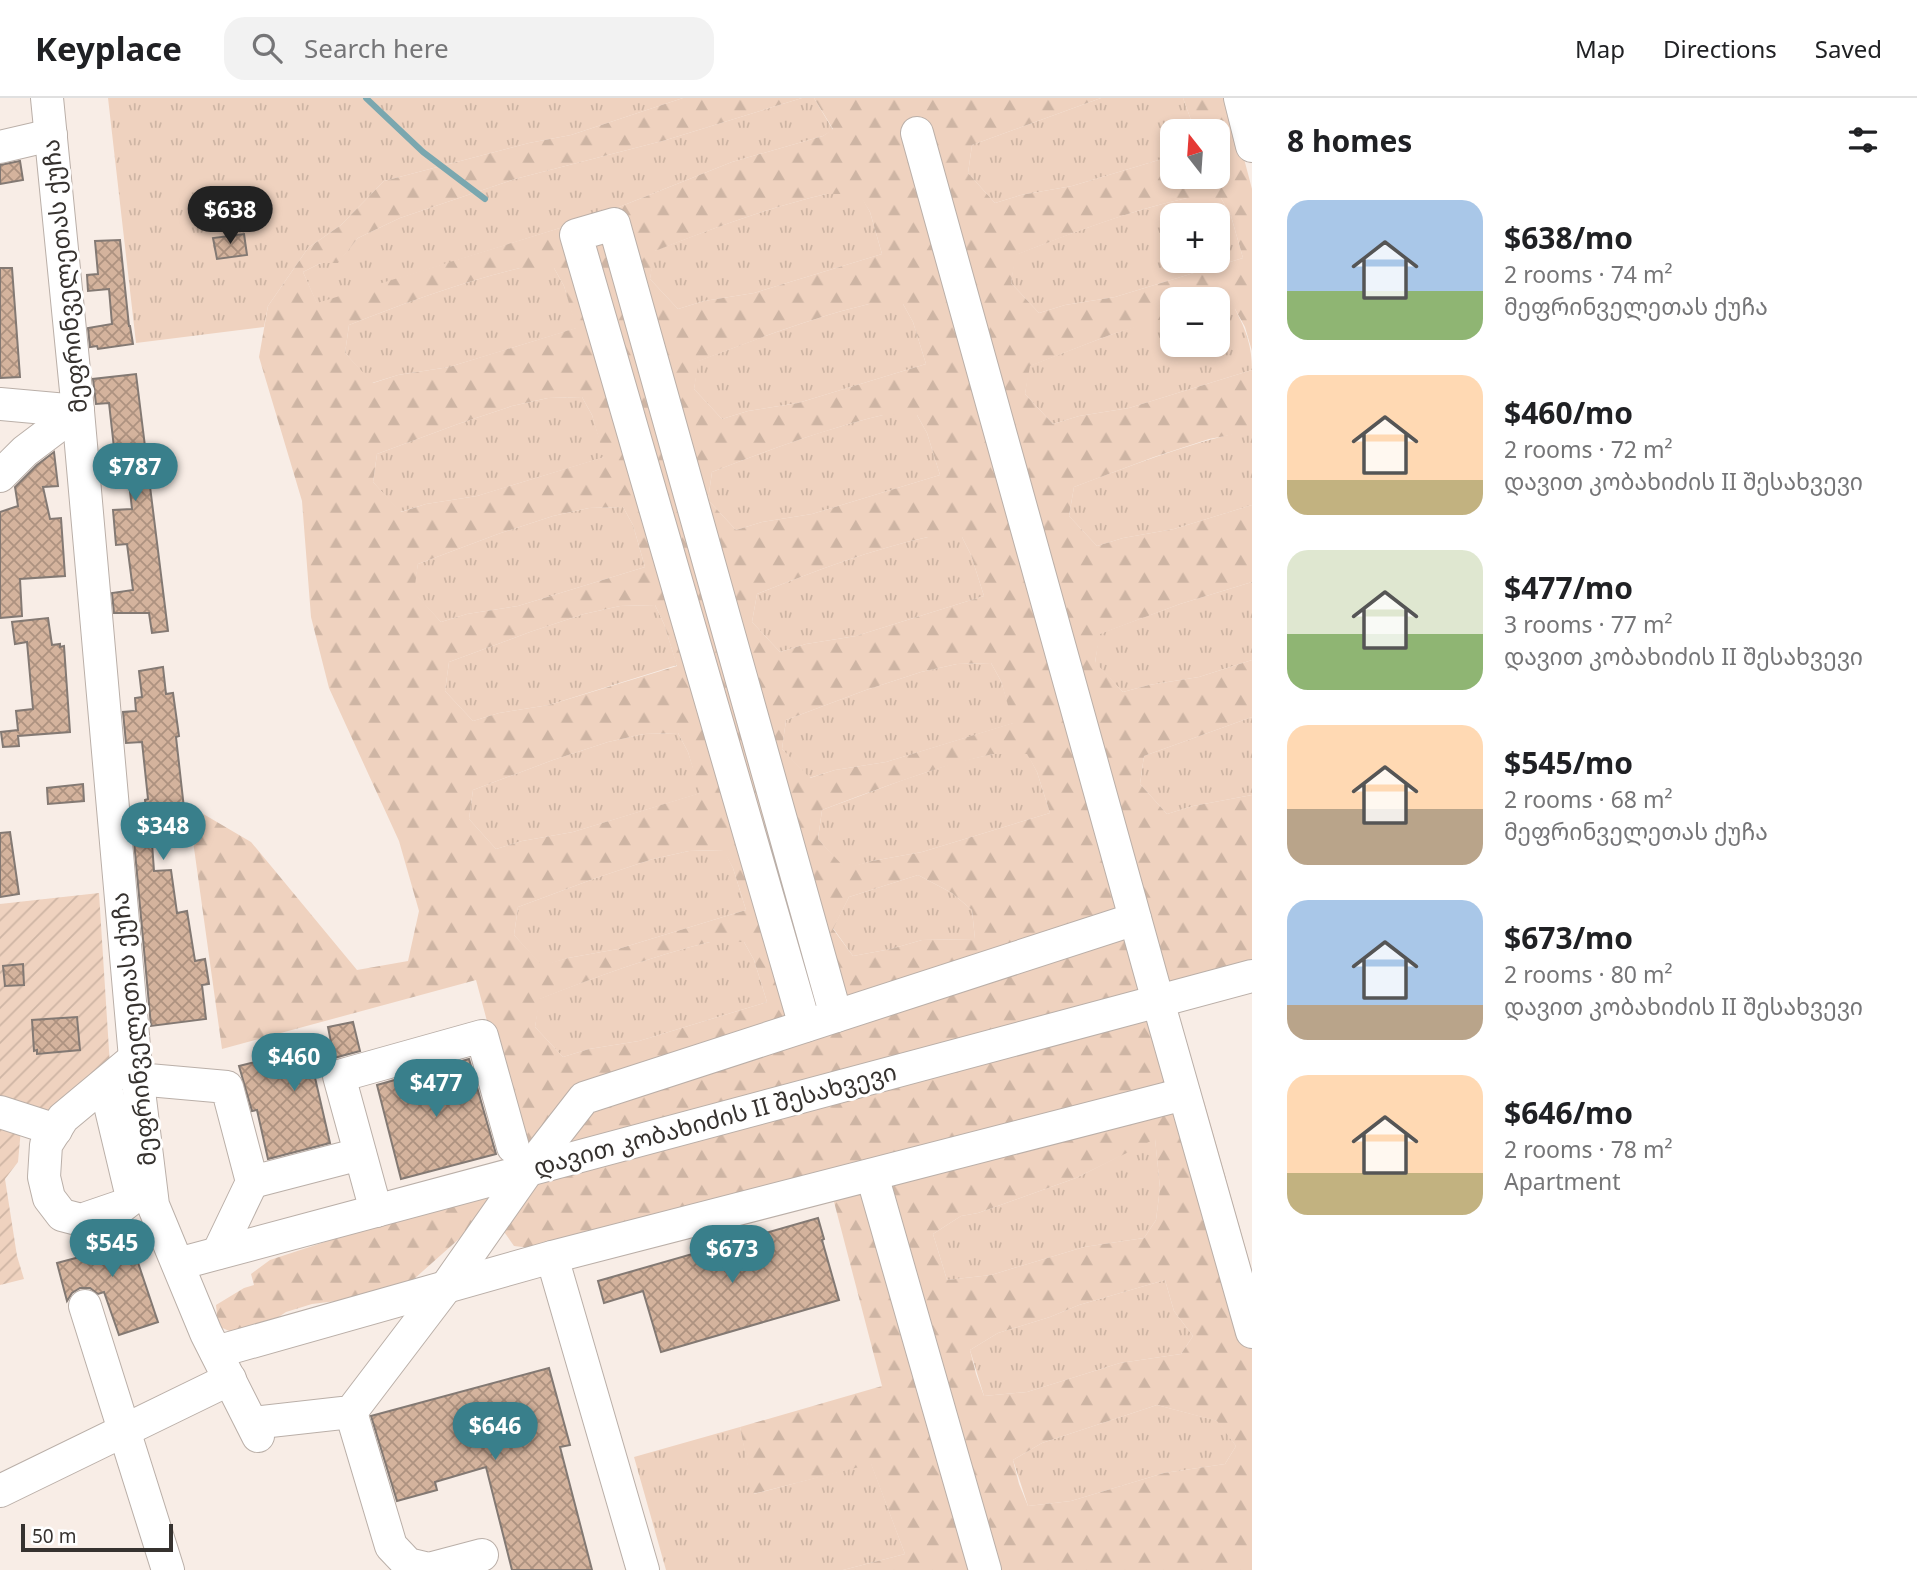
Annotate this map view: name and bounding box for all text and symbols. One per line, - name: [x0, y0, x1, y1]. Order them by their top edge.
- search box: [224, 17, 714, 80]
- text: Keyplace: [35, 26, 182, 71]
- icon: search: [248, 29, 286, 67]
- text: Search here: [304, 30, 449, 66]
- text: Map: [1575, 32, 1625, 65]
- text: Directions: [1663, 32, 1777, 65]
- text: Saved: [1815, 32, 1882, 65]
- north arrow: [1160, 119, 1230, 189]
- map controls: [1160, 119, 1230, 357]
- text: 8 homes: [1287, 120, 1412, 161]
- icon: filters: [1844, 121, 1882, 159]
- street label: მეფრინველეთას ქუჩა: [33, 138, 94, 415]
- pin: $638: [189, 186, 271, 246]
- text: $638: [204, 193, 256, 225]
- button: +: [1160, 203, 1230, 273]
- text: $638/mo: [1504, 217, 1633, 258]
- icon: home: [1343, 228, 1427, 312]
- text: 2 rooms · 74 m²: [1504, 258, 1673, 290]
- button: −: [1160, 287, 1230, 357]
- text: მეფრინველეთას ქუჩა: [1504, 290, 1768, 322]
- text: $460/mo: [1504, 392, 1633, 433]
- icon: home: [1343, 403, 1427, 487]
- text: 2 rooms · 72 m²: [1504, 433, 1673, 465]
- pin: $787: [94, 444, 176, 503]
- text: $787: [109, 450, 161, 482]
- text: დავით კობახიძის II შესახვევი: [1504, 465, 1863, 497]
- text: $477/mo: [1504, 567, 1633, 608]
- icon: home: [1343, 578, 1427, 662]
- text: 3 rooms · 77 m²: [1504, 608, 1673, 640]
- text: დავით კობახიძის II შესახვევი: [1504, 640, 1863, 672]
- text: $545/mo: [1504, 742, 1633, 783]
- icon: home: [1343, 753, 1427, 837]
- text: 2 rooms · 68 m²: [1504, 783, 1673, 815]
- pin: $348: [122, 802, 204, 862]
- text: $348: [137, 809, 189, 841]
- text: მეფრინველეთას ქუჩა: [1504, 815, 1768, 847]
- street label: მეფრინველეთას ქუჩა: [102, 891, 163, 1168]
- text: $673/mo: [1504, 917, 1633, 958]
- icon: home: [1343, 928, 1427, 1012]
- text: 2 rooms · 80 m²: [1504, 958, 1673, 990]
- text: დავით კობახიძის II შესახვევი: [1504, 990, 1863, 1022]
- pin: $460: [253, 1034, 335, 1093]
- text: $460: [268, 1040, 320, 1072]
- street label: დავით კობახიძის II შესახვევი: [529, 1054, 900, 1183]
- pin: $477: [395, 1060, 477, 1119]
- text: $477: [410, 1066, 462, 1098]
- text: $646/mo: [1504, 1092, 1633, 1133]
- icon: home: [1343, 1103, 1427, 1187]
- text: 2 rooms · 78 m²: [1504, 1133, 1673, 1165]
- text: Apartment: [1504, 1165, 1621, 1197]
- pin: $545: [71, 1220, 153, 1279]
- text: $545: [86, 1226, 138, 1258]
- pin: $673: [691, 1226, 773, 1285]
- text: $673: [706, 1232, 758, 1264]
- pin: $646: [454, 1402, 536, 1462]
- text: $646: [469, 1409, 521, 1441]
- scale bar: [21, 1521, 173, 1553]
- text: 50 m: [32, 1523, 76, 1549]

